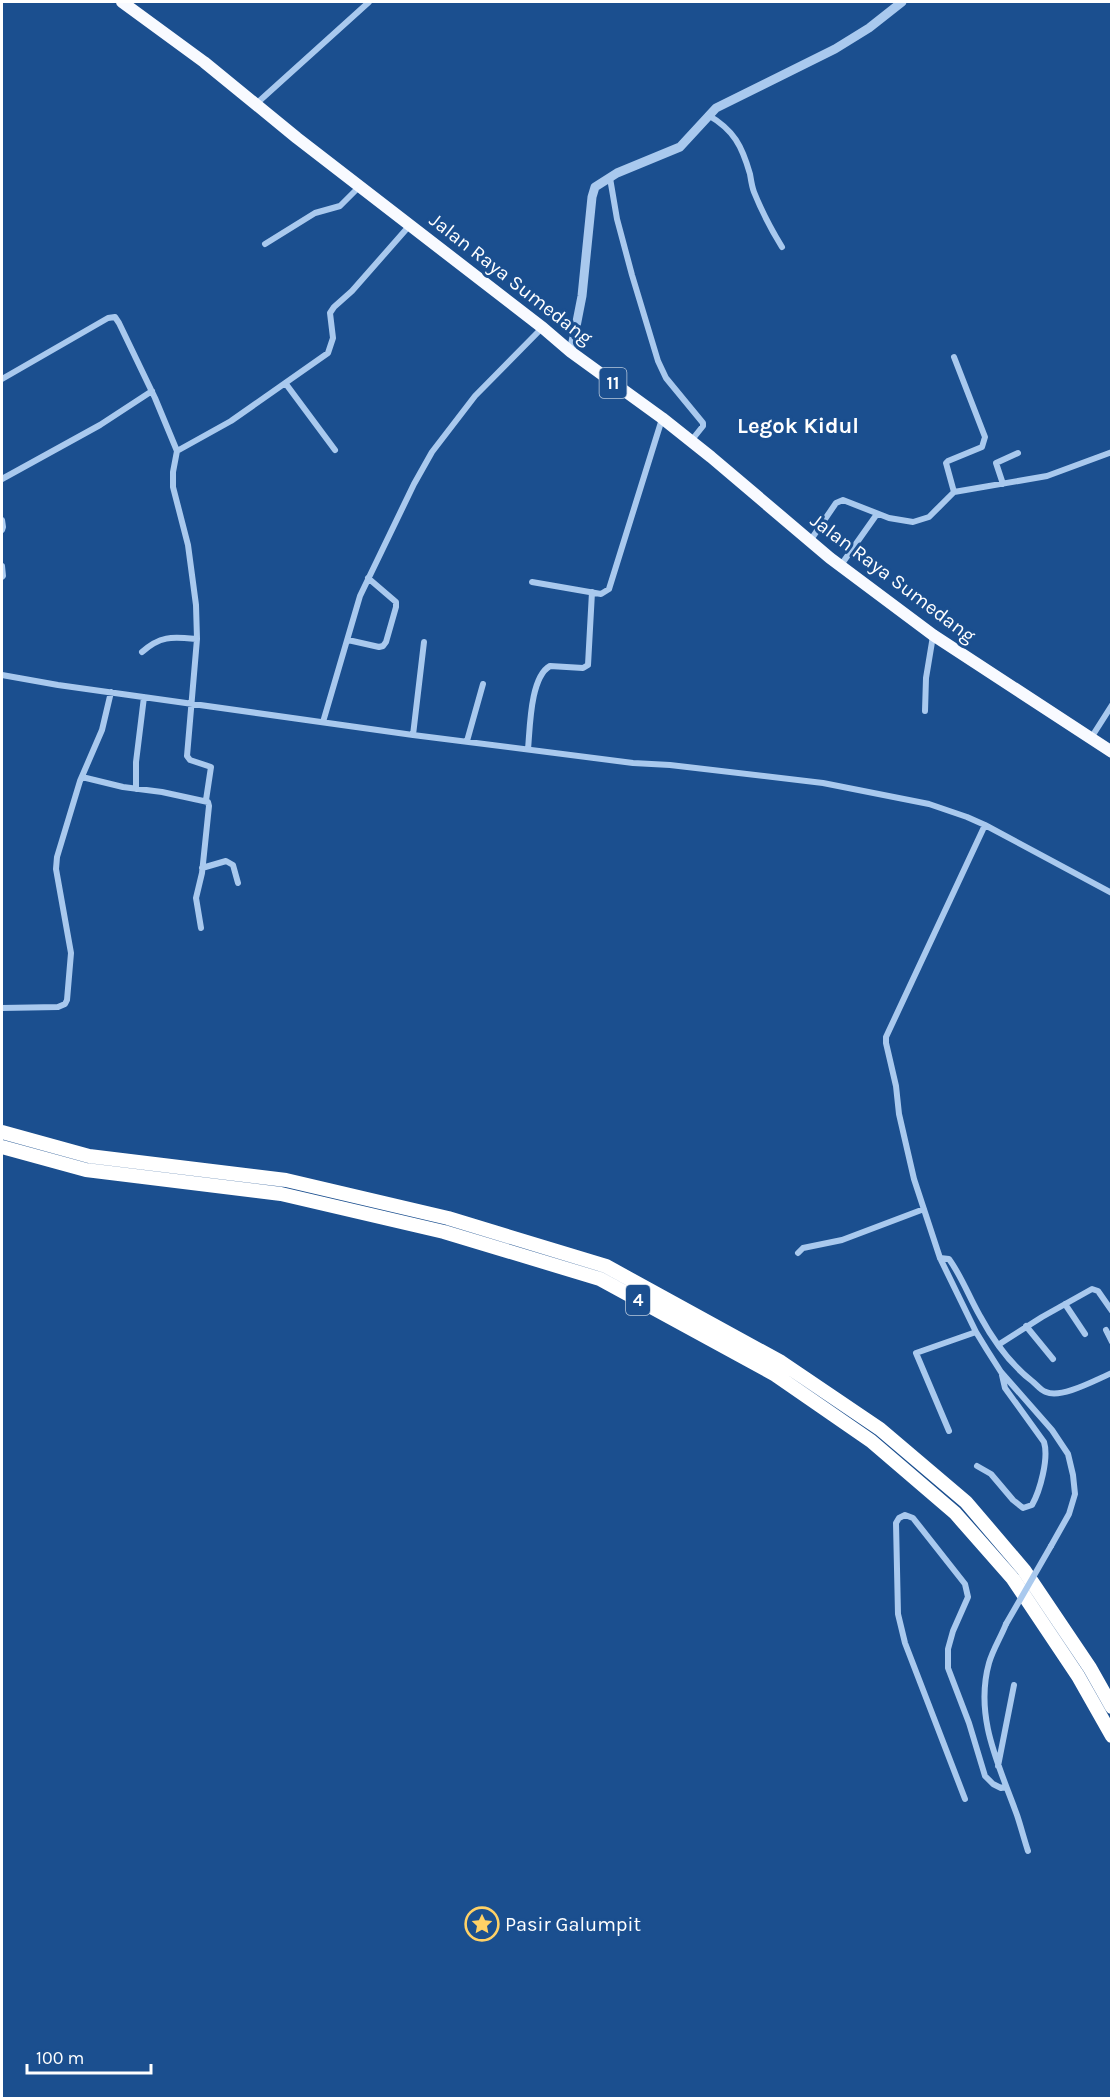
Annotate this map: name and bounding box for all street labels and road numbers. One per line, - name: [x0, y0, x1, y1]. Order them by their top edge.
- street label: Jalan Raya Sumedang: [425, 208, 597, 350]
- road number: 11: [600, 368, 626, 398]
- street label: Jalan Raya Sumedang: [806, 509, 980, 647]
- road number: 4: [626, 1285, 650, 1315]

